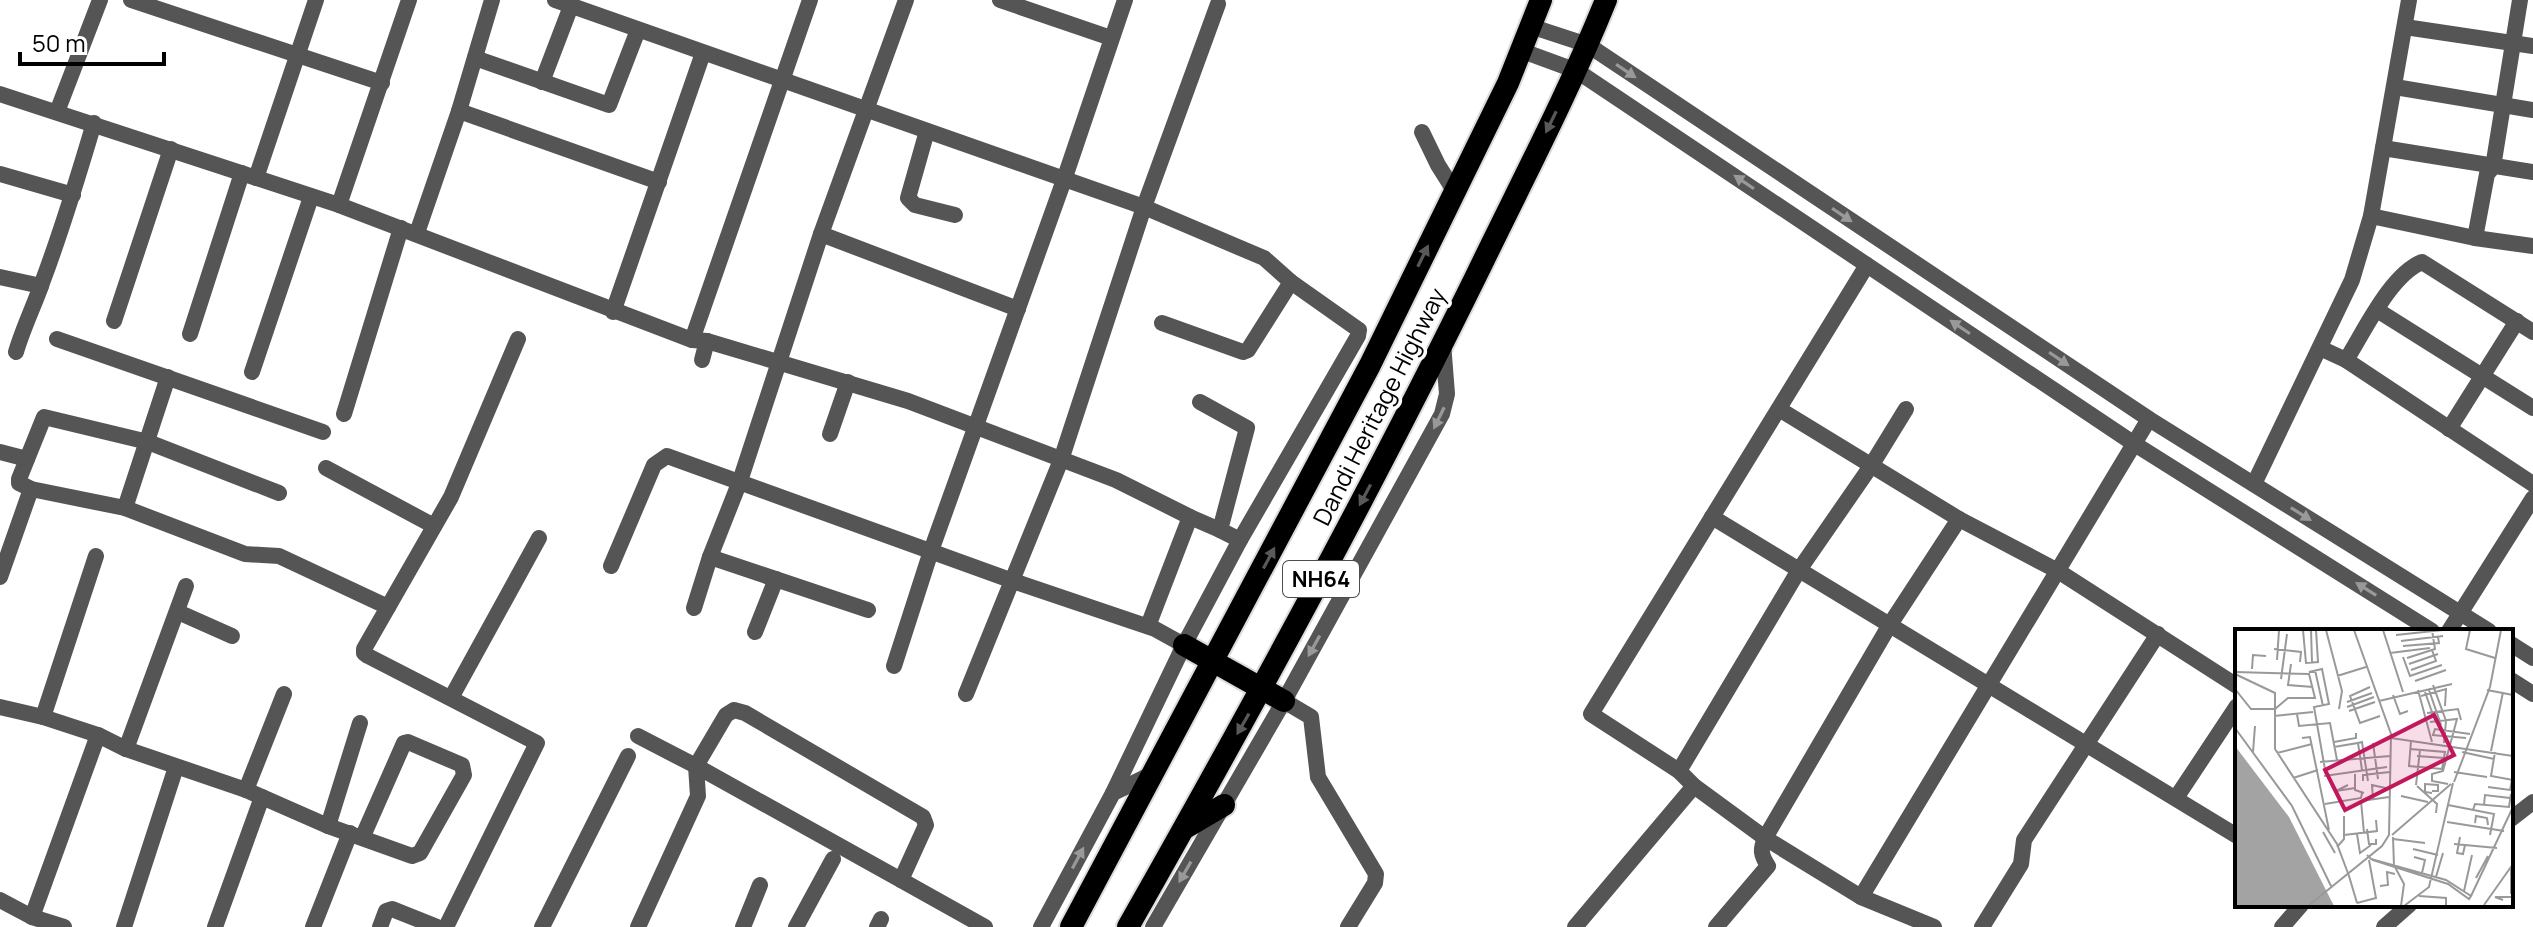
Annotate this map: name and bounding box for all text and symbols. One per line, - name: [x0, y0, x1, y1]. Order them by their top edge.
- scale bar: [20, 16, 164, 66]
- text: 50 m: [32, 26, 86, 59]
- one-way arrow: [1615, 63, 1636, 78]
- one-way arrow: [1545, 111, 1558, 134]
- one-way arrow: [1733, 175, 1754, 190]
- one-way arrow: [1831, 207, 1853, 221]
- one-way arrow: [1417, 245, 1430, 268]
- street label: Dandi Heritage Highway: [1304, 282, 1453, 531]
- one-way arrow: [1949, 320, 1970, 335]
- one-way arrow: [2048, 351, 2069, 366]
- one-way arrow: [1432, 406, 1446, 430]
- one-way arrow: [1359, 484, 1373, 506]
- one-way arrow: [2290, 506, 2312, 520]
- one-way arrow: [1263, 546, 1276, 569]
- road number: NH64: [1283, 561, 1359, 597]
- one-way arrow: [2355, 583, 2377, 597]
- inset map: [2235, 629, 2513, 907]
- one-way arrow: [1308, 635, 1322, 657]
- one-way arrow: [1236, 713, 1250, 735]
- one-way arrow: [1071, 847, 1084, 870]
- one-way arrow: [1178, 861, 1192, 883]

